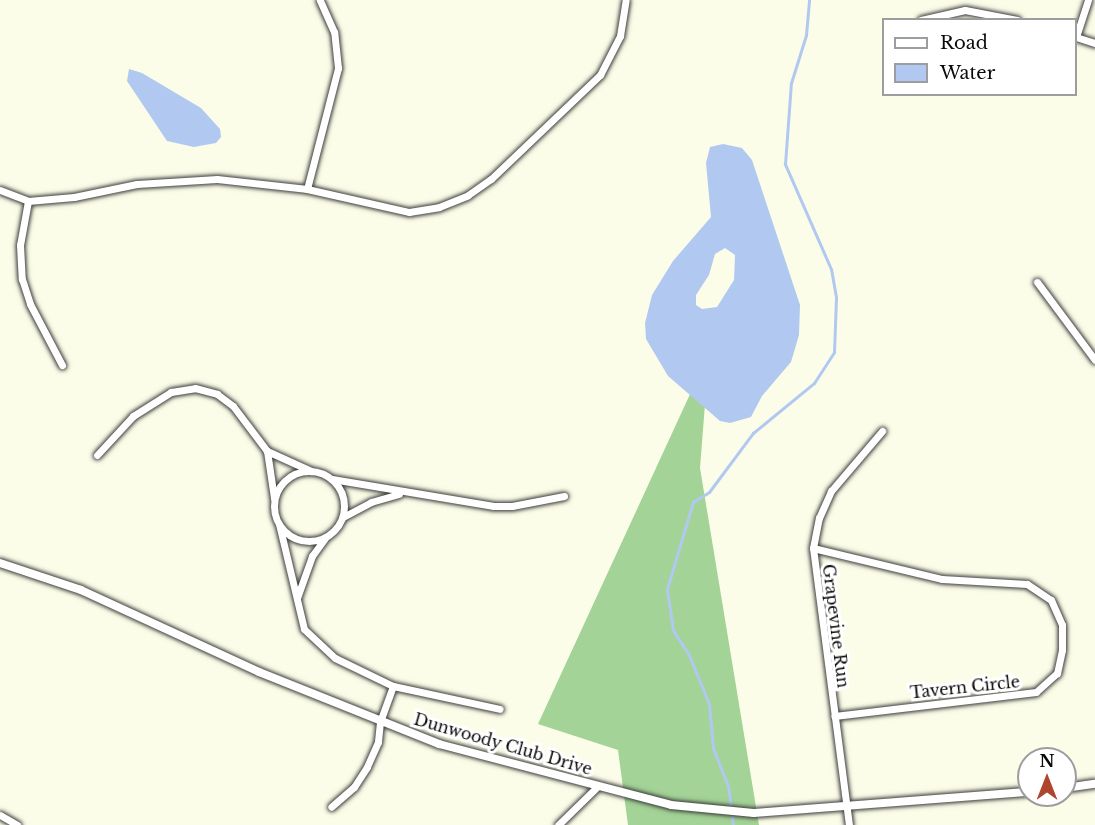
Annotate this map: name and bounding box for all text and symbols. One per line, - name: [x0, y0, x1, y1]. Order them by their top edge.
- legend: [882, 18, 1077, 96]
- text: Road: [940, 32, 988, 54]
- text: Water: [940, 62, 995, 84]
- street label: Grapevine Run: [819, 563, 853, 689]
- street label: Tavern Circle: [909, 672, 1021, 702]
- street label: Dunwoody Club Drive: [411, 709, 595, 779]
- north arrow: [1017, 747, 1077, 807]
- text: N: [1039, 751, 1055, 771]

